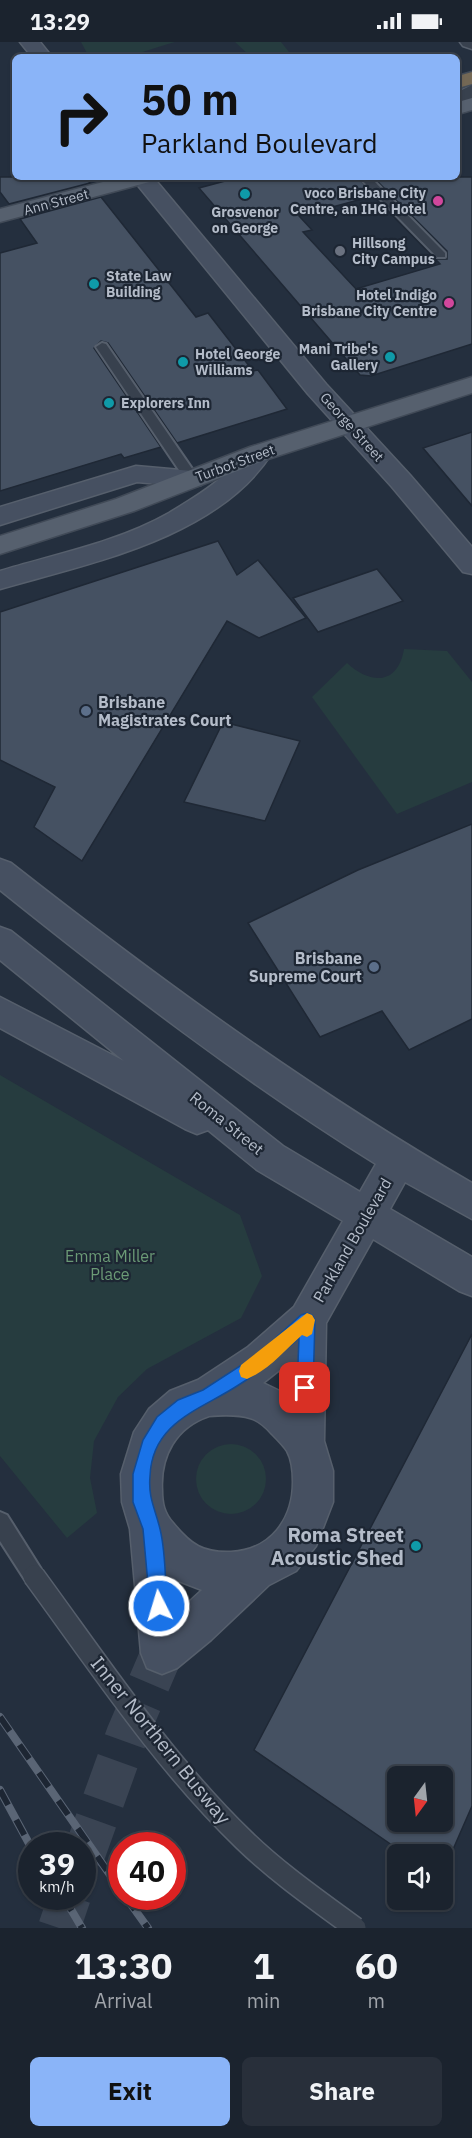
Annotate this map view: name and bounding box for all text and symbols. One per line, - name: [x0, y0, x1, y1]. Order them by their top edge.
- text: 13:29: [30, 7, 90, 36]
- text: 50 m: [141, 72, 239, 127]
- icon: right: [42, 78, 120, 156]
- text: Parkland Boulevard: [141, 125, 378, 160]
- place label: voco Brisbane City Centre, an IHG Hotel: [290, 184, 427, 218]
- street label: Ann Street: [22, 185, 91, 219]
- marker: Grosvenor on George: [238, 187, 252, 201]
- marker: voco Brisbane City Centre, an IHG Hotel: [431, 194, 445, 208]
- place label: Grosvenor on George: [211, 203, 279, 237]
- place label: Hillsong City Campus: [352, 234, 435, 268]
- marker: Hillsong City Campus: [333, 244, 347, 258]
- place label: State Law Building: [106, 267, 172, 301]
- marker: State Law Building: [87, 277, 101, 291]
- place label: Hotel Indigo Brisbane City Centre: [302, 286, 437, 320]
- marker: Hotel Indigo Brisbane City Centre: [442, 296, 456, 310]
- place label: Mani Tribe's Gallery: [299, 340, 379, 374]
- place label: Hotel George Williams: [195, 345, 281, 379]
- marker: Mani Tribe's Gallery: [383, 350, 397, 364]
- marker: Hotel George Williams: [176, 355, 190, 369]
- street label: George Street: [316, 389, 388, 465]
- place label: Explorers Inn: [121, 394, 210, 412]
- marker: Explorers Inn: [102, 396, 116, 410]
- street label: Turbot Street: [193, 440, 277, 486]
- place label: Brisbane Magistrates Court: [98, 692, 231, 730]
- marker: Brisbane Magistrates Court: [79, 704, 93, 718]
- place label: Brisbane Supreme Court: [249, 948, 362, 986]
- marker: Brisbane Supreme Court: [367, 960, 381, 974]
- street label: Roma Street: [186, 1087, 268, 1159]
- street label: Parkland Boulevard: [308, 1174, 396, 1306]
- park label: Emma Miller Place: [65, 1246, 155, 1284]
- pin: [279, 1362, 330, 1413]
- icon: arrive: [288, 1371, 321, 1404]
- place label: Roma Street Acoustic Shed: [271, 1521, 404, 1571]
- marker: Roma Street Acoustic Shed: [409, 1539, 423, 1553]
- position arrow: [127, 1574, 191, 1638]
- street label: Inner Northern Busway: [85, 1650, 237, 1830]
- north arrow: [387, 1766, 453, 1832]
- map controls: [387, 1766, 453, 1910]
- speed limit sign: 40: [108, 1832, 186, 1910]
- text: 39: [39, 1844, 75, 1883]
- button: sound: [387, 1844, 453, 1910]
- text: km/h: [39, 1877, 75, 1896]
- text: 13:30: [74, 1942, 172, 1989]
- text: 1: [253, 1942, 274, 1989]
- text: 60: [355, 1942, 398, 1989]
- text: Arrival: [94, 1987, 152, 2014]
- text: min: [247, 1987, 280, 2014]
- text: m: [367, 1987, 385, 2014]
- button: Exit: [30, 2057, 230, 2126]
- button: Share: [242, 2057, 442, 2126]

